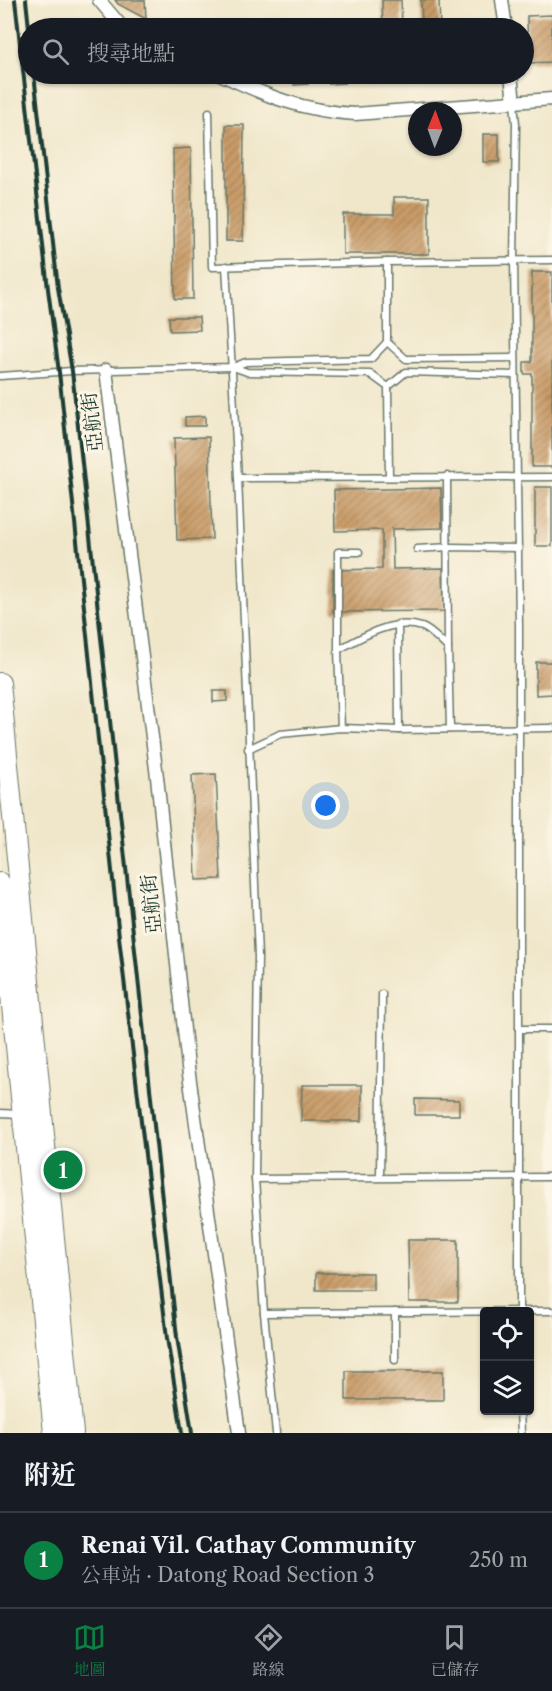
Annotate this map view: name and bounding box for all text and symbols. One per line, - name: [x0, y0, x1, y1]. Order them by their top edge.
- search box: [18, 18, 534, 84]
- icon: search: [39, 35, 72, 68]
- text: 搜尋地點: [87, 40, 175, 67]
- north arrow: [408, 102, 462, 156]
- street label: 亞航街: [76, 391, 108, 453]
- your location: [311, 791, 340, 820]
- street label: 亞航街: [136, 873, 166, 935]
- pin: 1: [44, 1148, 82, 1192]
- map controls: [480, 1307, 534, 1415]
- button: locate: [480, 1307, 534, 1361]
- button: layers: [480, 1361, 534, 1415]
- text: 附近: [24, 1459, 76, 1491]
- text: Renai Vil. Cathay Community: [81, 1532, 416, 1559]
- text: 1: [39, 1548, 48, 1572]
- text: 250 m: [469, 1548, 528, 1572]
- text: 公車站 · Datong Road Section 3: [81, 1563, 375, 1587]
- tab: 地圖: [73, 1621, 106, 1680]
- tab: 路線: [252, 1621, 285, 1680]
- tab: 已儲存: [431, 1621, 479, 1680]

